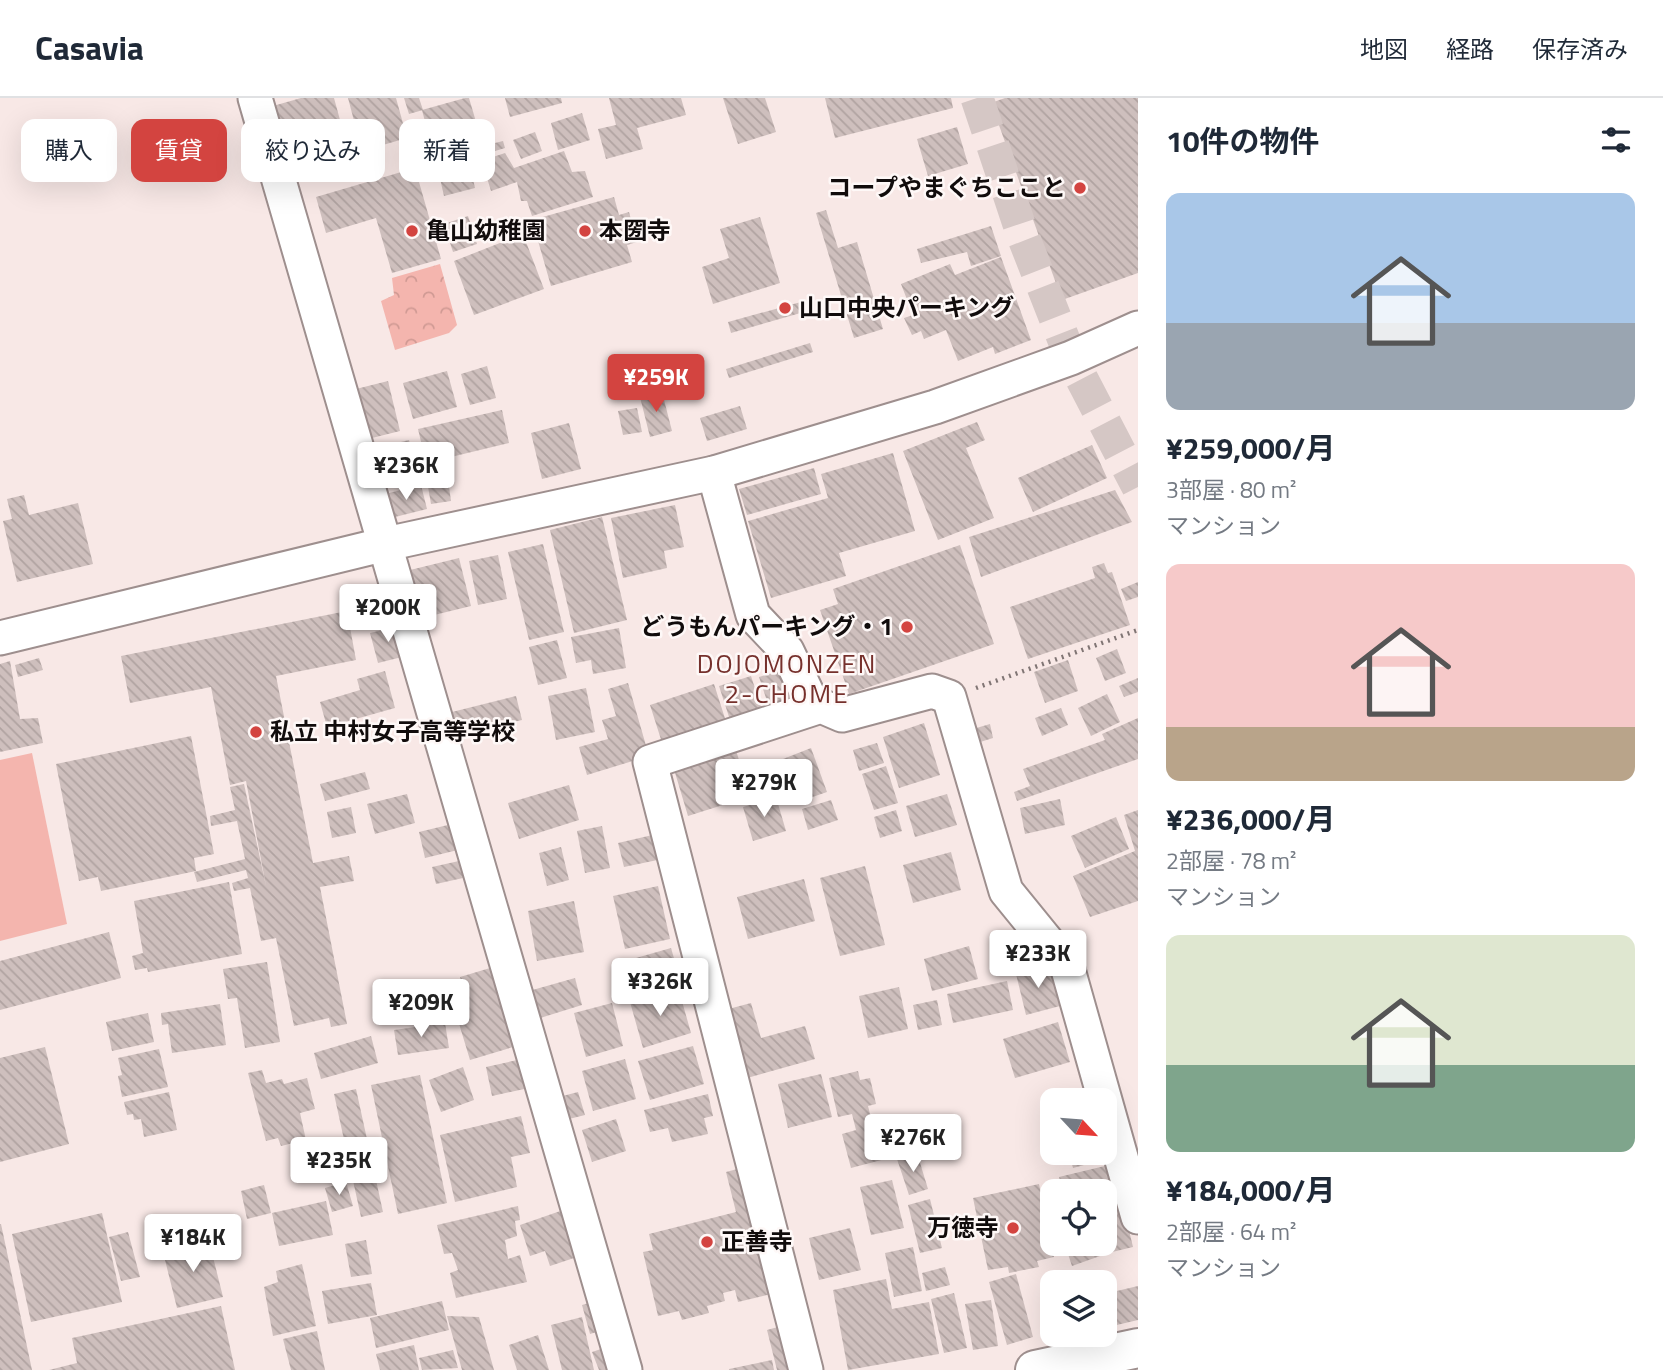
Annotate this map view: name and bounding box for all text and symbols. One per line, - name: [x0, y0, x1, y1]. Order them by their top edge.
- text: Casavia: [35, 23, 144, 73]
- text: 地図: [1360, 31, 1408, 67]
- text: 経路: [1446, 31, 1494, 67]
- text: 保存済み: [1532, 31, 1628, 67]
- text: 10件の物件: [1166, 118, 1320, 164]
- chip: 購入: [21, 119, 117, 182]
- chip: 賃貸: [131, 119, 227, 182]
- chip: 絞り込み: [241, 119, 385, 182]
- chip: 新着: [399, 119, 495, 182]
- icon: filters: [1597, 121, 1635, 159]
- place label: コープやまぐちここと: [827, 169, 1066, 205]
- marker: コープやまぐちここと: [1072, 180, 1088, 196]
- place label: 亀山幼稚園: [426, 212, 546, 248]
- place label: 本圀寺: [599, 212, 671, 248]
- marker: 亀山幼稚園: [404, 223, 420, 239]
- marker: 本圀寺: [577, 223, 593, 239]
- icon: home: [1338, 238, 1464, 364]
- place label: 山口中央パーキング: [799, 289, 1014, 325]
- marker: 山口中央パーキング: [777, 300, 793, 316]
- pin: ¥259K: [607, 354, 705, 414]
- text: ¥259K: [623, 359, 689, 394]
- text: ¥259,000/月: [1166, 425, 1335, 471]
- pin: ¥236K: [357, 442, 455, 502]
- text: ¥236K: [373, 447, 439, 482]
- text: 3部屋 · 80 m²: [1166, 472, 1296, 507]
- text: マンション: [1166, 508, 1281, 543]
- pin: ¥200K: [339, 584, 437, 644]
- text: ¥200K: [355, 589, 421, 624]
- place label: どうもんパーキング・1: [640, 608, 893, 644]
- icon: home: [1338, 609, 1464, 735]
- marker: どうもんパーキング・1: [899, 619, 915, 635]
- district label: DOJOMONZEN 2-CHOME: [697, 644, 877, 713]
- place label: 私立 中村女子高等学校: [270, 713, 515, 749]
- marker: 私立 中村女子高等学校: [248, 724, 264, 740]
- pin: ¥279K: [715, 760, 813, 819]
- text: ¥279K: [731, 764, 797, 799]
- text: ¥236,000/月: [1166, 796, 1335, 842]
- text: 2部屋 · 78 m²: [1166, 843, 1296, 878]
- text: マンション: [1166, 879, 1281, 914]
- pin: ¥233K: [989, 930, 1087, 990]
- text: ¥233K: [1005, 935, 1071, 970]
- pin: ¥326K: [611, 958, 709, 1018]
- text: ¥326K: [627, 963, 693, 998]
- pin: ¥209K: [372, 979, 470, 1039]
- icon: home: [1338, 980, 1464, 1106]
- text: ¥209K: [388, 984, 454, 1019]
- north arrow: [1040, 1088, 1116, 1166]
- map controls: [1040, 1088, 1117, 1347]
- pin: ¥276K: [864, 1114, 962, 1174]
- text: ¥276K: [880, 1119, 946, 1154]
- pin: ¥235K: [290, 1138, 388, 1197]
- text: ¥235K: [306, 1142, 372, 1177]
- text: ¥184,000/月: [1166, 1167, 1335, 1213]
- button: locate: [1040, 1179, 1117, 1256]
- place label: 万徳寺: [927, 1209, 999, 1245]
- pin: ¥184K: [144, 1214, 242, 1274]
- text: 2部屋 · 64 m²: [1166, 1214, 1296, 1249]
- text: ¥184K: [160, 1219, 226, 1254]
- marker: 万徳寺: [1005, 1220, 1021, 1236]
- place label: 正善寺: [721, 1223, 793, 1259]
- marker: 正善寺: [699, 1234, 715, 1250]
- text: マンション: [1166, 1250, 1281, 1285]
- button: layers: [1040, 1270, 1117, 1347]

